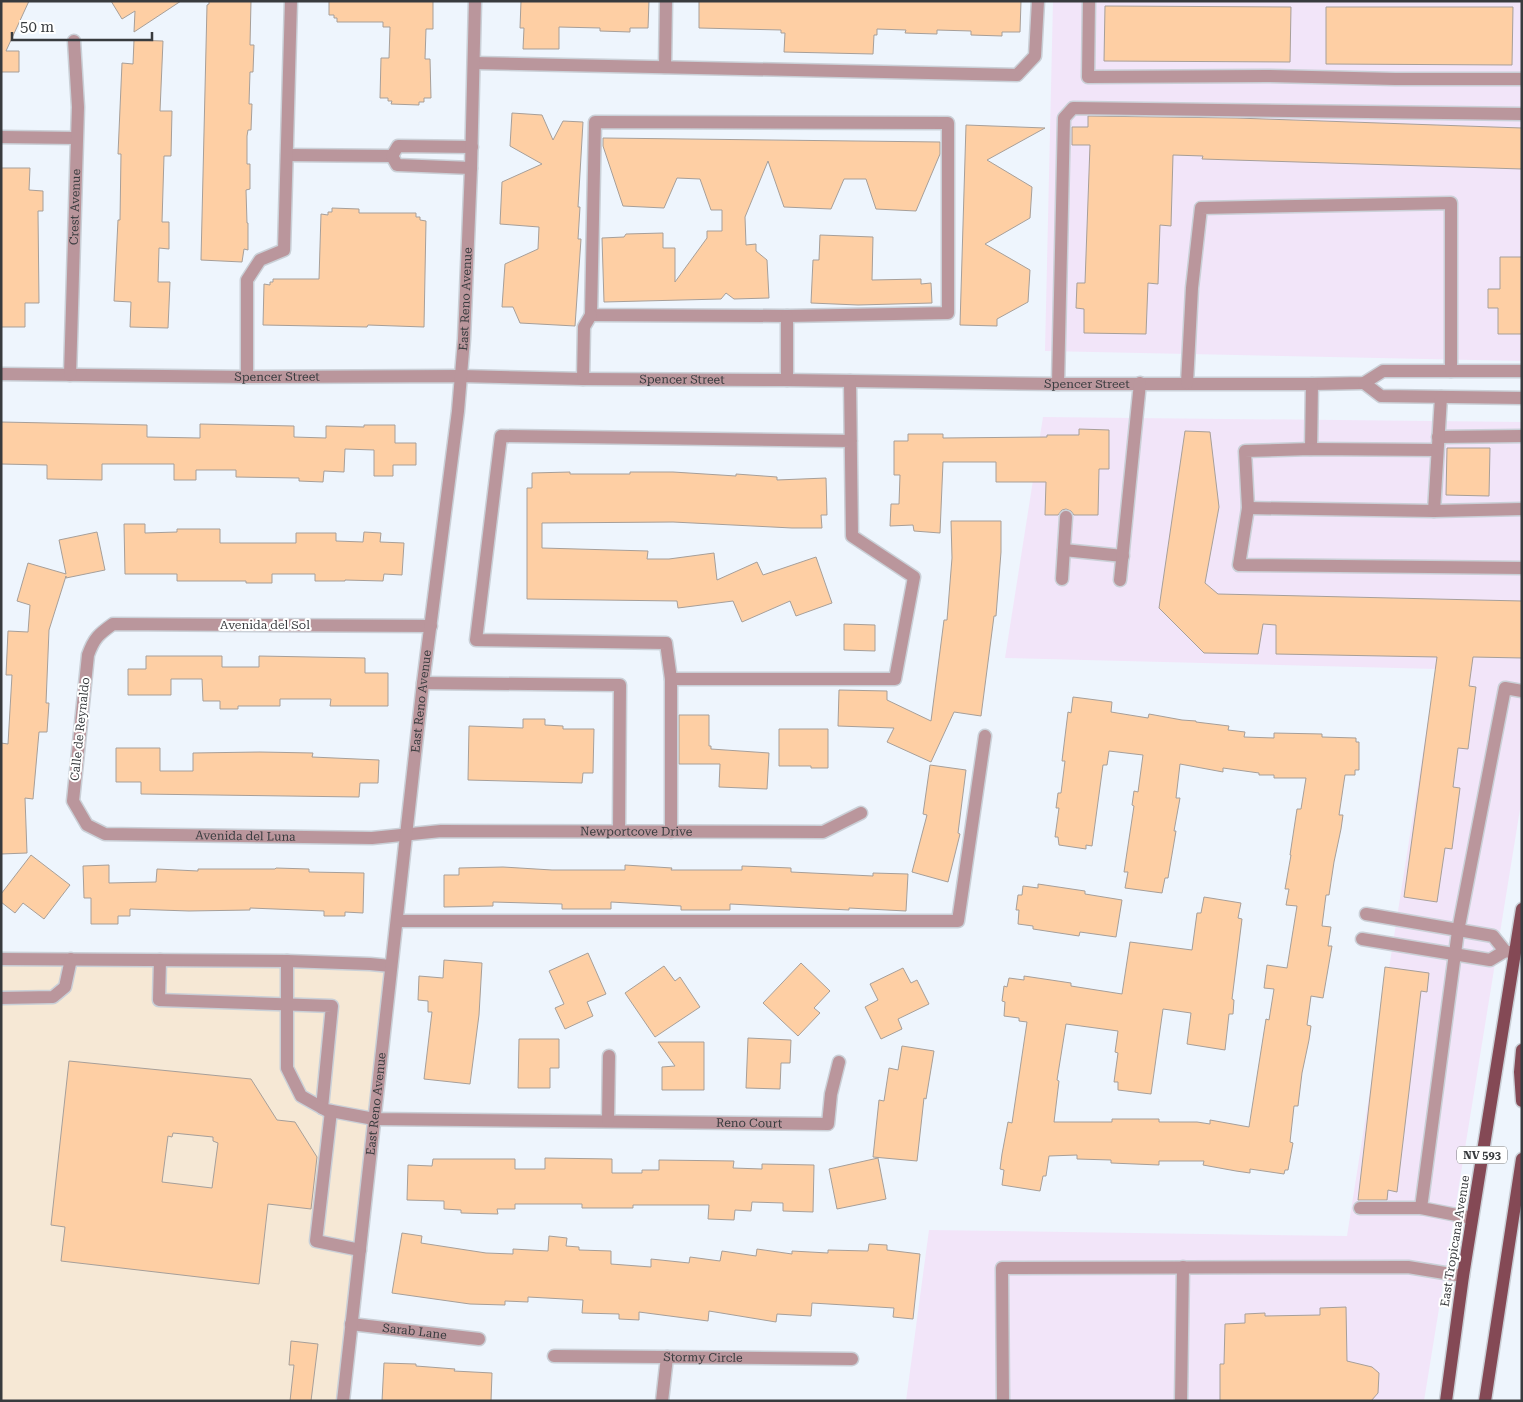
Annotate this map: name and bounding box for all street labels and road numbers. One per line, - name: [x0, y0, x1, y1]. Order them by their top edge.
- street label: Crest Avenue: [67, 168, 83, 245]
- street label: East Reno Avenue: [456, 247, 475, 351]
- street label: Spencer Street: [234, 370, 320, 384]
- street label: Spencer Street: [639, 372, 725, 387]
- street label: Spencer Street: [1044, 377, 1130, 391]
- street label: Avenida del Sol: [220, 618, 310, 632]
- street label: East Reno Avenue: [408, 649, 434, 754]
- street label: Calle de Reynaldo: [68, 676, 92, 782]
- street label: Newportcove Drive: [580, 824, 693, 839]
- street label: Avenida del Luna: [195, 828, 296, 844]
- street label: East Reno Avenue: [363, 1051, 389, 1156]
- street label: Reno Court: [716, 1116, 783, 1131]
- road number: NV 593: [1457, 1146, 1507, 1164]
- street label: East Tropicana Avenue: [1438, 1174, 1472, 1308]
- street label: Sarab Lane: [382, 1321, 448, 1342]
- street label: Stormy Circle: [663, 1350, 743, 1365]

